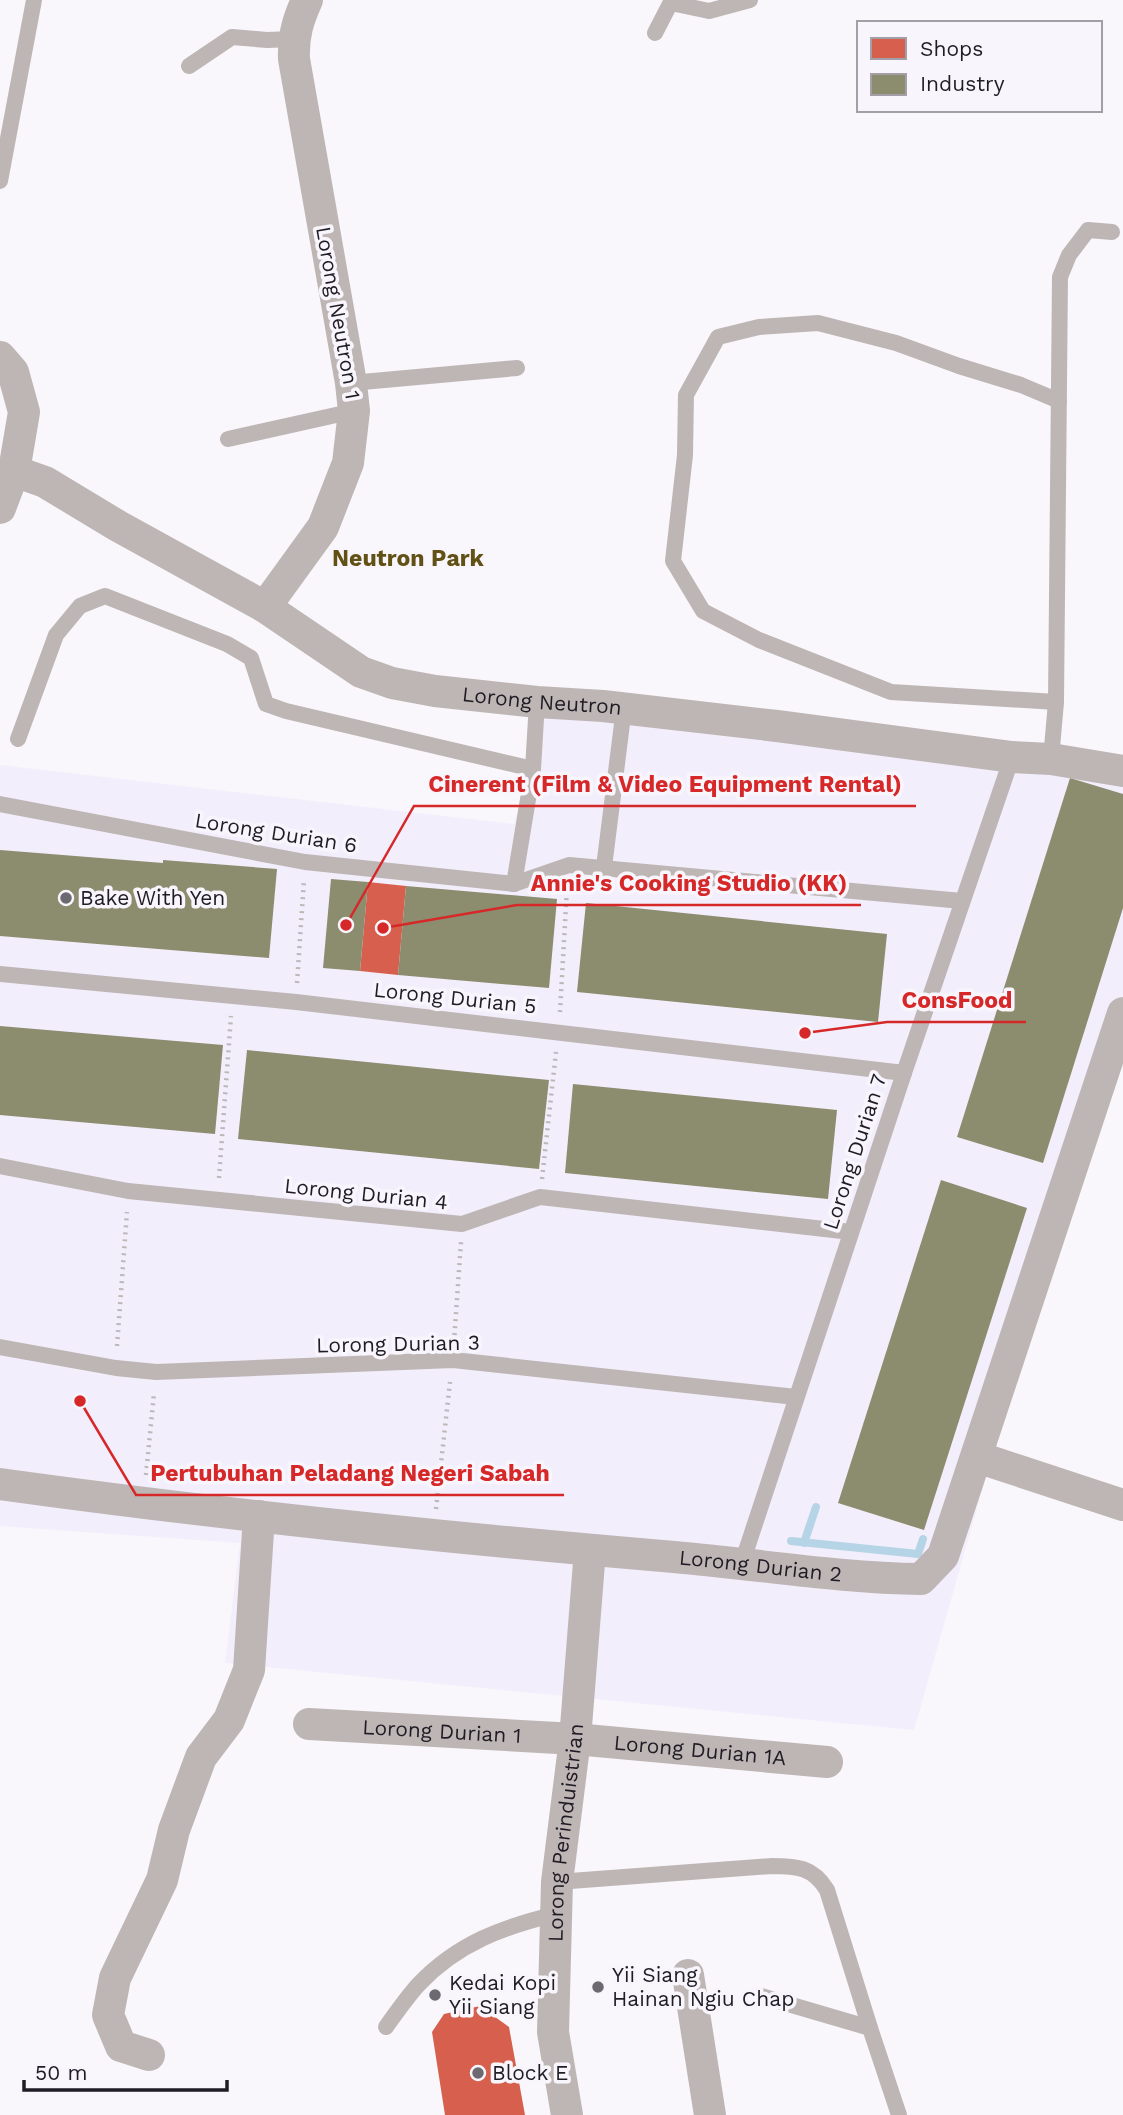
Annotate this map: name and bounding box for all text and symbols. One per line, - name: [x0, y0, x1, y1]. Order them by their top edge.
- legend: [857, 21, 1102, 112]
- text: Shops: [920, 36, 983, 61]
- text: Industry: [920, 71, 1005, 96]
- street label: Lorong Neutron 1: [311, 225, 366, 401]
- district label: Neutron Park: [332, 545, 485, 572]
- street label: Lorong Neutron: [461, 681, 623, 720]
- callout: Cinerent (Film & Video Equipment Rental): [414, 762, 916, 806]
- text: Cinerent (Film & Video Equipment Rental): [428, 771, 902, 798]
- street label: Lorong Durian 6: [193, 807, 359, 858]
- callout: Annie's Cooking Studio (KK): [517, 861, 861, 905]
- text: Annie's Cooking Studio (KK): [531, 870, 847, 897]
- place label: Bake With Yen: [80, 885, 225, 910]
- marker: Bake With Yen: [58, 890, 74, 906]
- street label: Lorong Durian 5: [372, 977, 538, 1018]
- callout: ConsFood: [887, 978, 1026, 1022]
- text: ConsFood: [902, 987, 1012, 1014]
- street label: Lorong Durian 7: [818, 1071, 892, 1233]
- street label: Lorong Durian 4: [283, 1172, 449, 1215]
- street label: Lorong Durian 3: [316, 1330, 480, 1357]
- callout: Pertubuhan Peladang Negeri Sabah: [136, 1451, 564, 1495]
- text: Pertubuhan Peladang Negeri Sabah: [150, 1460, 550, 1487]
- street label: Lorong Durian 2: [678, 1544, 843, 1587]
- street label: Lorong Durian 1: [362, 1714, 522, 1748]
- street label: Lorong Perinduistrian: [542, 1723, 588, 1942]
- street label: Lorong Durian 1A: [613, 1730, 788, 1770]
- place label: Yii Siang Hainan Ngiu Chap: [612, 1962, 794, 2011]
- place label: Kedai Kopi Yii Siang: [449, 1970, 556, 2019]
- marker: Yii Siang Hainan Ngiu Chap: [590, 1979, 606, 1995]
- marker: Kedai Kopi Yii Siang: [427, 1987, 443, 2003]
- scale bar: [24, 2048, 228, 2092]
- text: 50 m: [35, 2060, 87, 2085]
- place label: Block E: [492, 2060, 569, 2085]
- marker: Block E: [470, 2065, 486, 2081]

